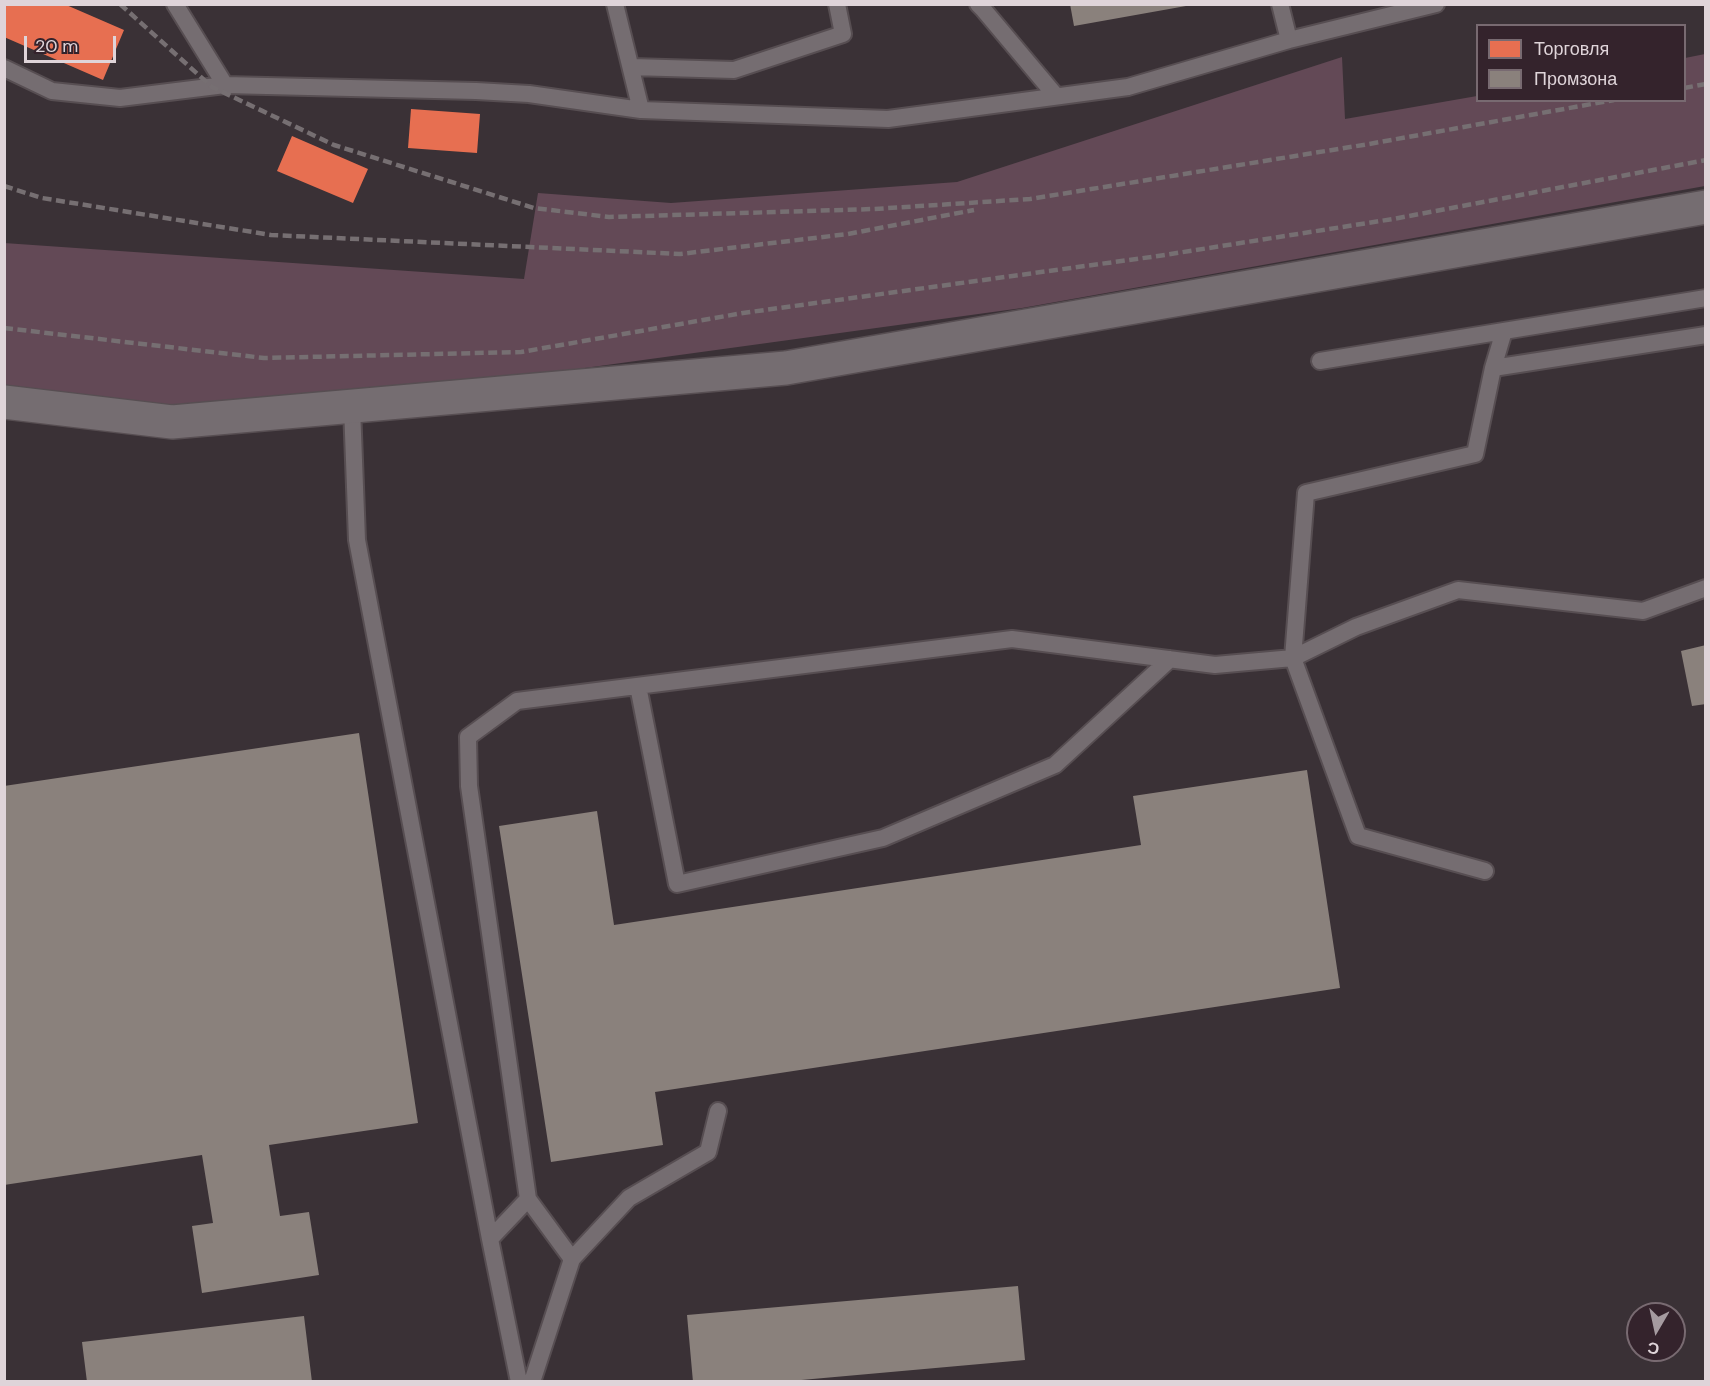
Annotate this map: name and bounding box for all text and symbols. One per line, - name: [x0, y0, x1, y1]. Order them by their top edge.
- scale bar: [27, 24, 118, 62]
- legend: [1476, 24, 1686, 102]
- text: 20 m: [35, 34, 78, 58]
- text: Торговля: [1534, 37, 1609, 61]
- text: Промзона: [1534, 67, 1617, 91]
- north arrow: [1626, 1302, 1686, 1362]
- text: С: [1646, 1337, 1661, 1360]

